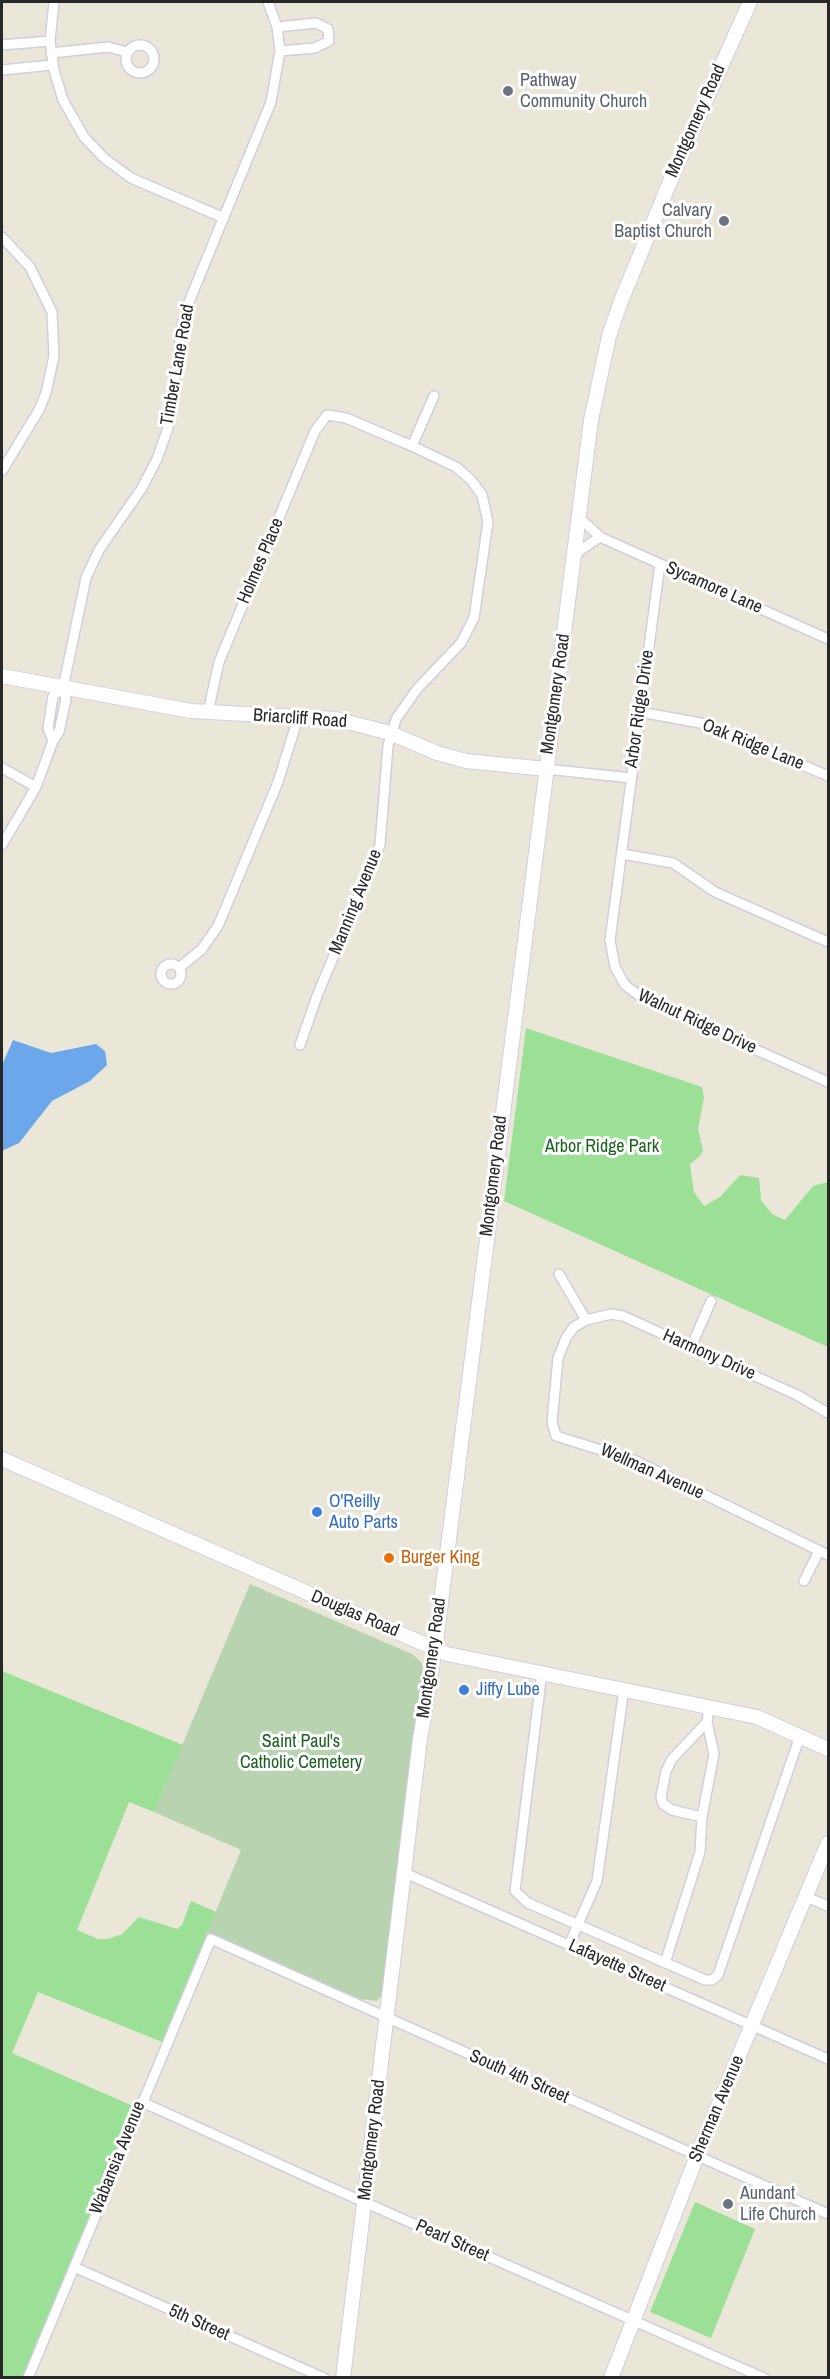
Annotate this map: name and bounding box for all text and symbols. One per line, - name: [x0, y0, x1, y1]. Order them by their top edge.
- street label: Montgomery Road: [661, 61, 731, 181]
- place label: Pathway Community Church: [520, 70, 647, 112]
- marker: Pathway Community Church: [501, 84, 515, 98]
- place label: Calvary Baptist Church: [614, 200, 712, 242]
- marker: Calvary Baptist Church: [717, 214, 731, 228]
- street label: Timber Lane Road: [157, 303, 199, 427]
- street label: Holmes Place: [233, 515, 289, 607]
- street label: Sycamore Lane: [662, 557, 766, 619]
- street label: Montgomery Road: [537, 632, 575, 756]
- street label: Arbor Ridge Drive: [621, 649, 659, 769]
- street label: Briarcliff Road: [252, 705, 348, 733]
- street label: Oak Ridge Lane: [699, 715, 807, 775]
- street label: Manning Avenue: [325, 846, 387, 958]
- street label: Walnut Ridge Drive: [634, 985, 760, 1059]
- street label: Montgomery Road: [476, 1114, 512, 1238]
- park label: Arbor Ridge Park: [545, 1136, 659, 1158]
- street label: Harmony Drive: [659, 1325, 759, 1385]
- street label: Wellman Avenue: [597, 1440, 707, 1504]
- place label: O'Reilly Auto Parts: [329, 1491, 398, 1534]
- marker: O'Reilly Auto Parts: [310, 1505, 324, 1519]
- place label: Burger King: [401, 1547, 480, 1569]
- marker: Burger King: [382, 1551, 396, 1565]
- street label: Douglas Road: [308, 1586, 402, 1642]
- street label: Montgomery Road: [413, 1596, 451, 1720]
- place label: Jiffy Lube: [476, 1679, 540, 1701]
- marker: Jiffy Lube: [457, 1683, 471, 1697]
- park label: Saint Paul's Catholic Cemetery: [240, 1731, 362, 1774]
- street label: Lafayette Street: [565, 1935, 669, 1997]
- street label: South 4th Street: [466, 2045, 572, 2109]
- street label: Sherman Avenue: [685, 2052, 749, 2166]
- street label: Montgomery Road: [354, 2078, 390, 2202]
- street label: Wabansia Avenue: [86, 2098, 150, 2218]
- place label: Aundant Life Church: [740, 2183, 816, 2226]
- marker: Aundant Life Church: [721, 2197, 735, 2211]
- street label: Pearl Street: [412, 2215, 492, 2267]
- street label: 5th Street: [165, 2300, 233, 2346]

